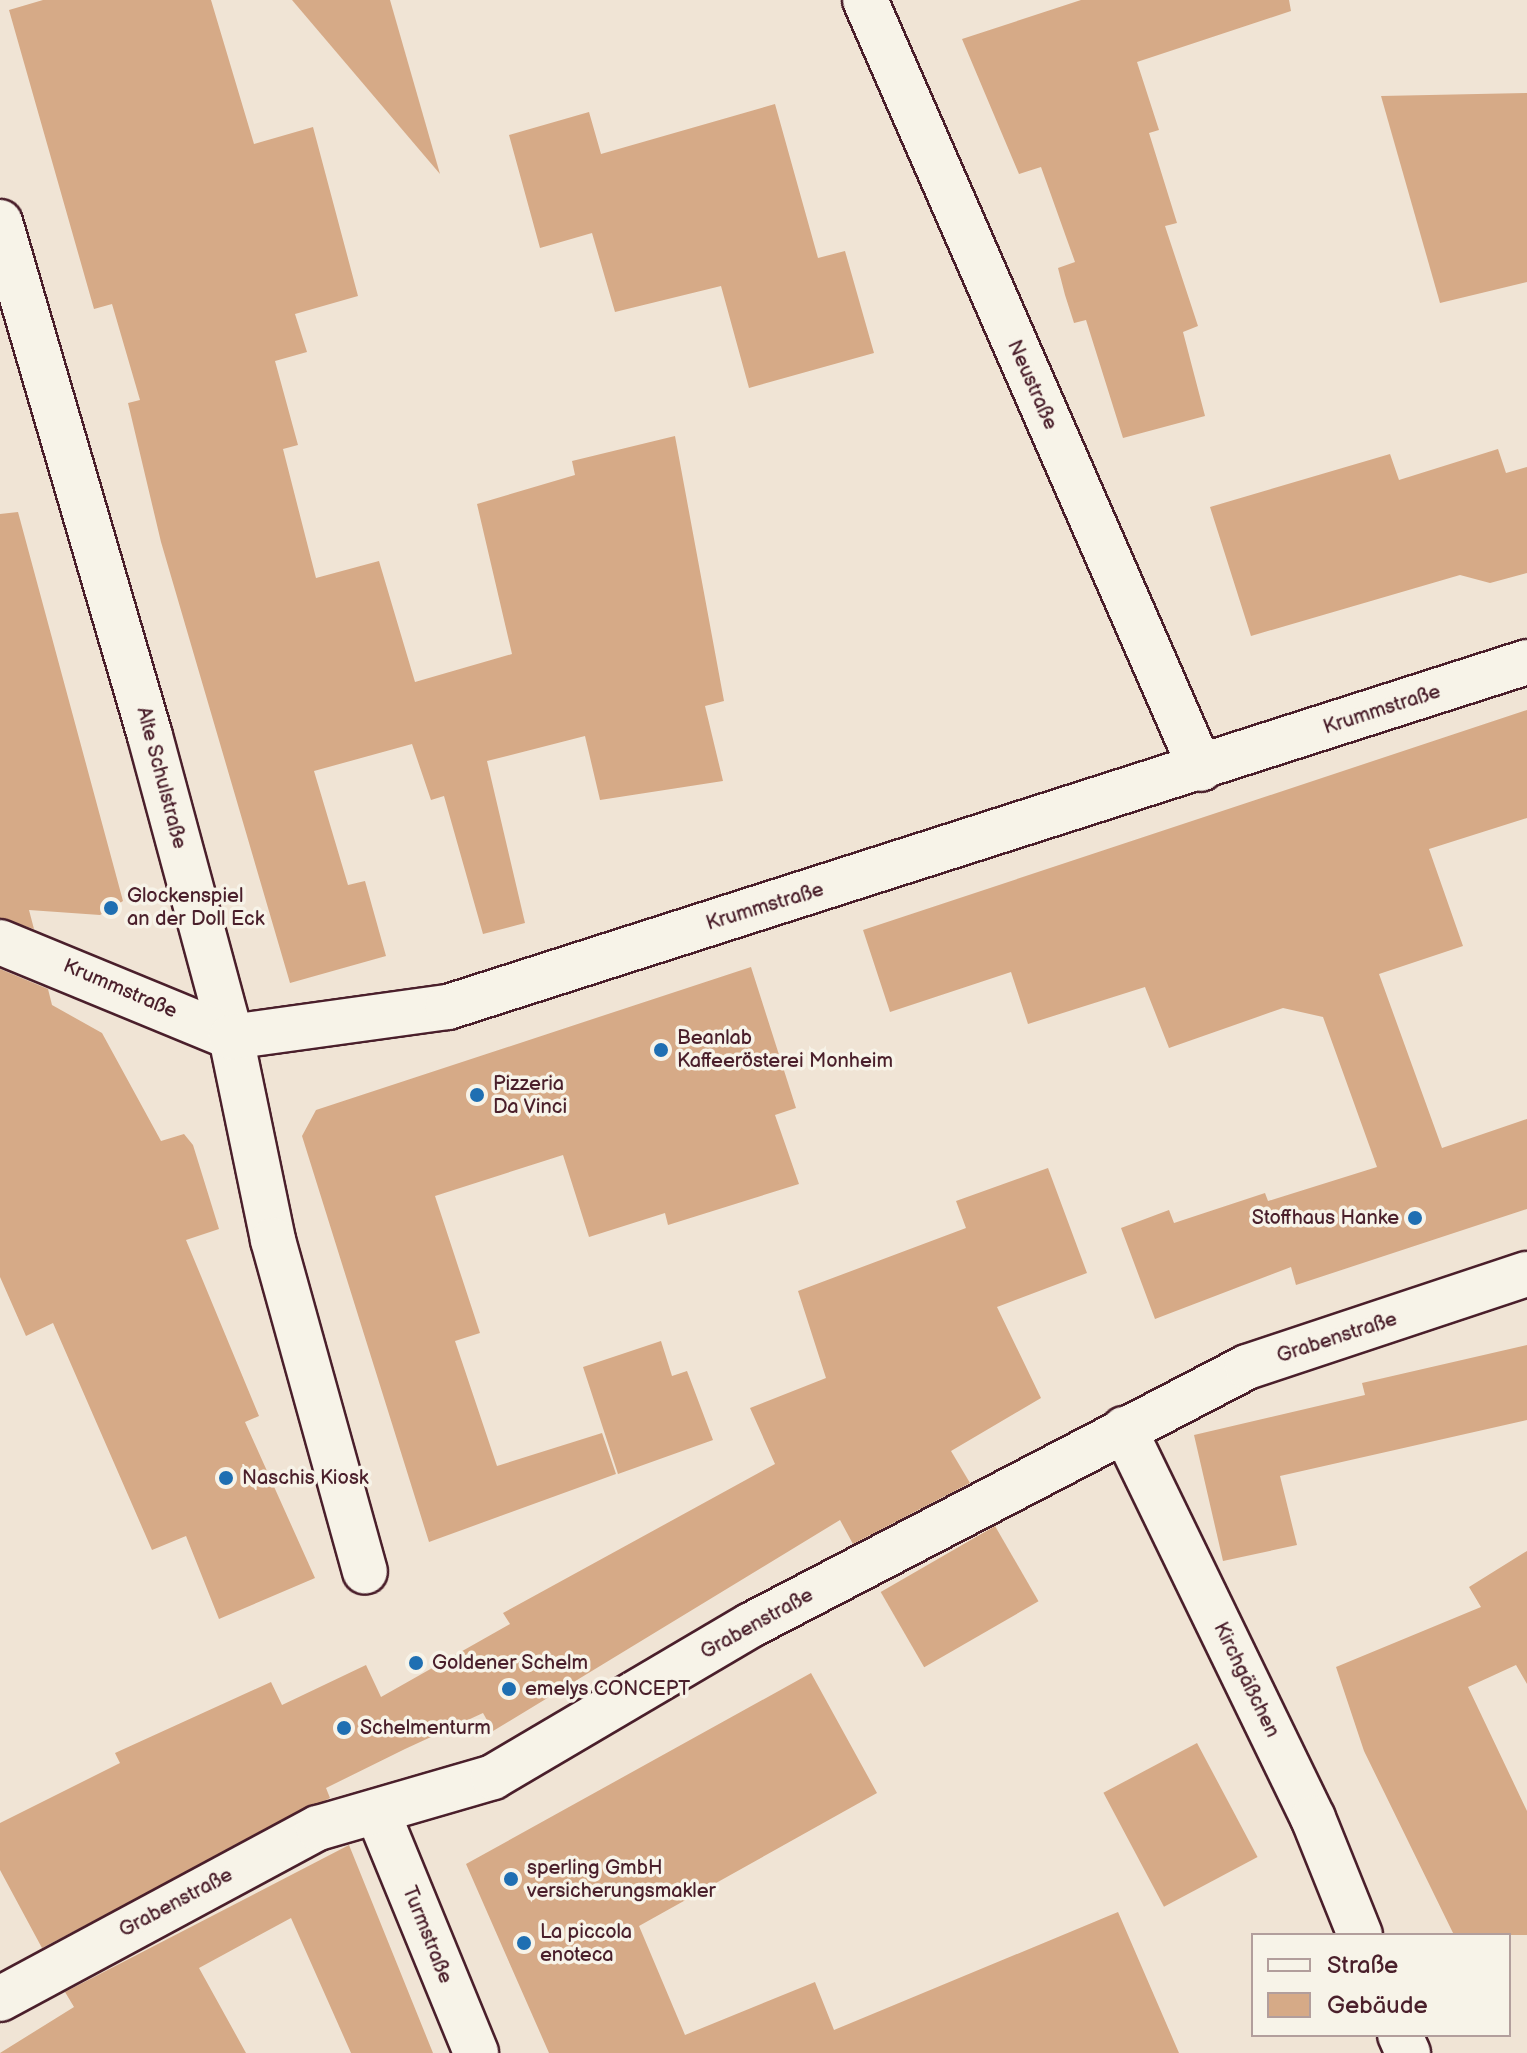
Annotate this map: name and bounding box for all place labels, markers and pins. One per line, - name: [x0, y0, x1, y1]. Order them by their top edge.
- place label: Glockenspiel an der Doll Eck: [127, 884, 265, 931]
- marker: Glockenspiel an der Doll Eck: [102, 899, 120, 917]
- place label: Beanlab Kaffeerösterei Monheim: [677, 1026, 893, 1073]
- marker: Beanlab Kaffeerösterei Monheim: [652, 1041, 670, 1059]
- place label: Pizzeria Da Vinci: [493, 1072, 568, 1119]
- marker: Pizzeria Da Vinci: [468, 1086, 486, 1104]
- place label: Stoffhaus Hanke: [1252, 1206, 1399, 1230]
- marker: Stoffhaus Hanke: [1406, 1209, 1424, 1227]
- place label: Naschis Kiosk: [242, 1466, 369, 1490]
- marker: Naschis Kiosk: [217, 1469, 235, 1487]
- place label: Goldener Schelm: [432, 1651, 588, 1675]
- marker: Goldener Schelm: [407, 1654, 425, 1672]
- place label: emelys CONCEPT: [525, 1677, 690, 1701]
- marker: emelys CONCEPT: [500, 1680, 518, 1698]
- place label: Schelmenturm: [360, 1716, 491, 1740]
- marker: Schelmenturm: [335, 1719, 353, 1737]
- place label: sperling GmbH versicherungsmakler: [527, 1856, 716, 1903]
- marker: sperling GmbH versicherungsmakler: [502, 1870, 520, 1888]
- place label: La piccola enoteca: [540, 1920, 632, 1967]
- marker: La piccola enoteca: [515, 1934, 533, 1952]

